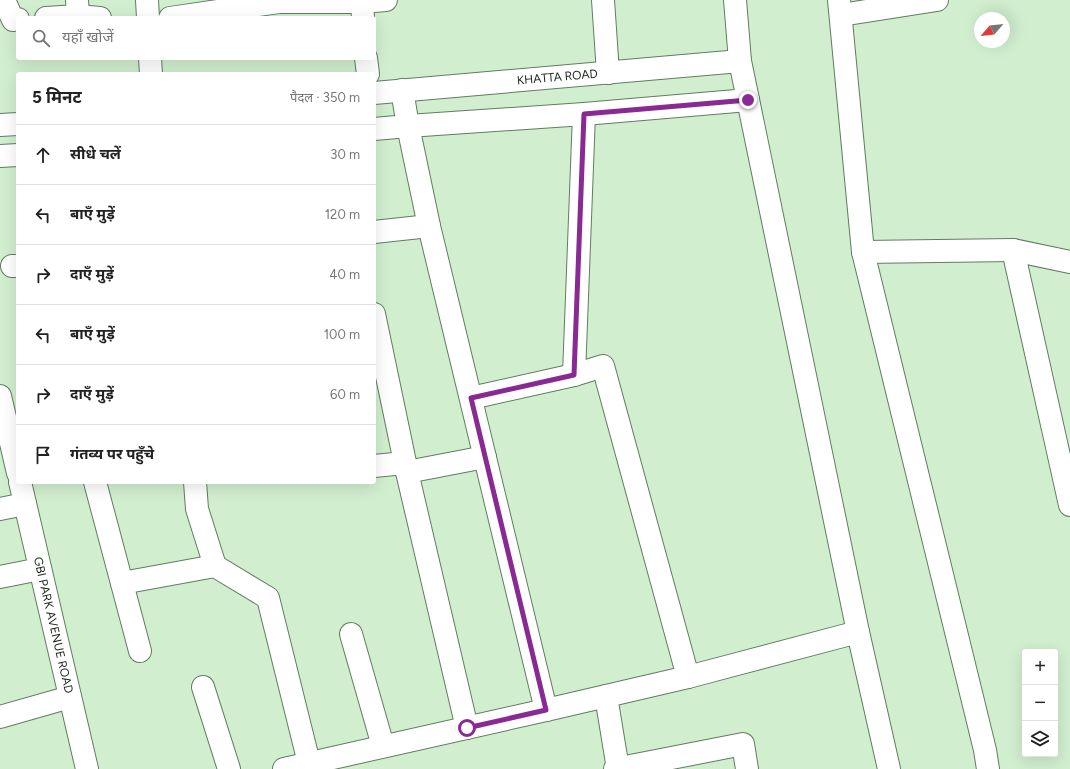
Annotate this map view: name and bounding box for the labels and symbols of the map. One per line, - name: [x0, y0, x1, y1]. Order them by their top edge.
- north arrow: [974, 12, 1010, 48]
- street label: KHATTA ROAD: [516, 66, 598, 87]
- route end: [739, 91, 757, 109]
- street label: GBI PARK AVENUE ROAD: [31, 556, 76, 695]
- route start: [458, 719, 476, 737]

